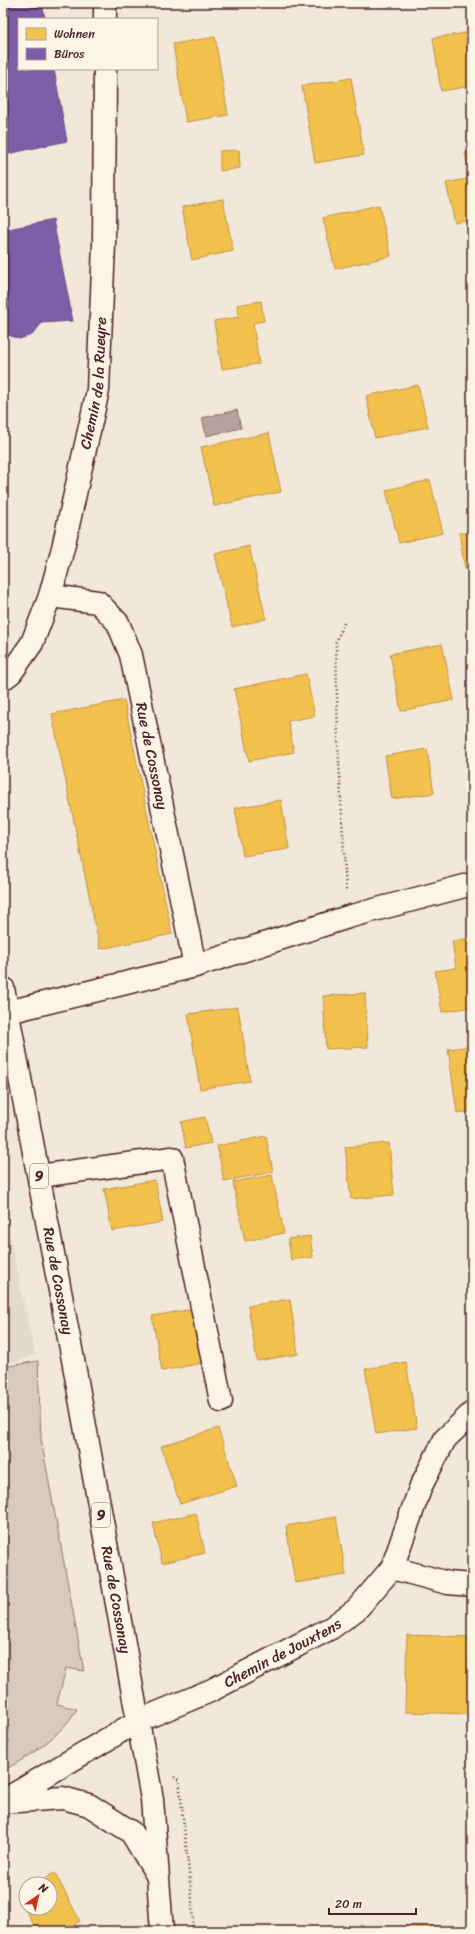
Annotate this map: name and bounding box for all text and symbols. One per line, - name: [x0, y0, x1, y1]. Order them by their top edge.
- legend: [18, 18, 158, 70]
- text: Wohnen: [54, 23, 95, 45]
- text: Büros: [54, 43, 85, 65]
- street label: Chemin de la Rueyre: [72, 316, 114, 452]
- street label: Rue de Cossonay: [128, 700, 176, 812]
- road number: 9: [30, 1164, 48, 1188]
- street label: Rue de Cossonay: [35, 1225, 81, 1337]
- road number: 9: [92, 1503, 110, 1527]
- street label: Rue de Cossonay: [94, 1544, 139, 1656]
- street label: Chemin de Jouxtens: [219, 1611, 347, 1695]
- north arrow: [18, 1876, 58, 1916]
- text: N: [34, 1878, 52, 1898]
- scale bar: [329, 1890, 416, 1916]
- text: 20 m: [335, 1893, 362, 1915]

